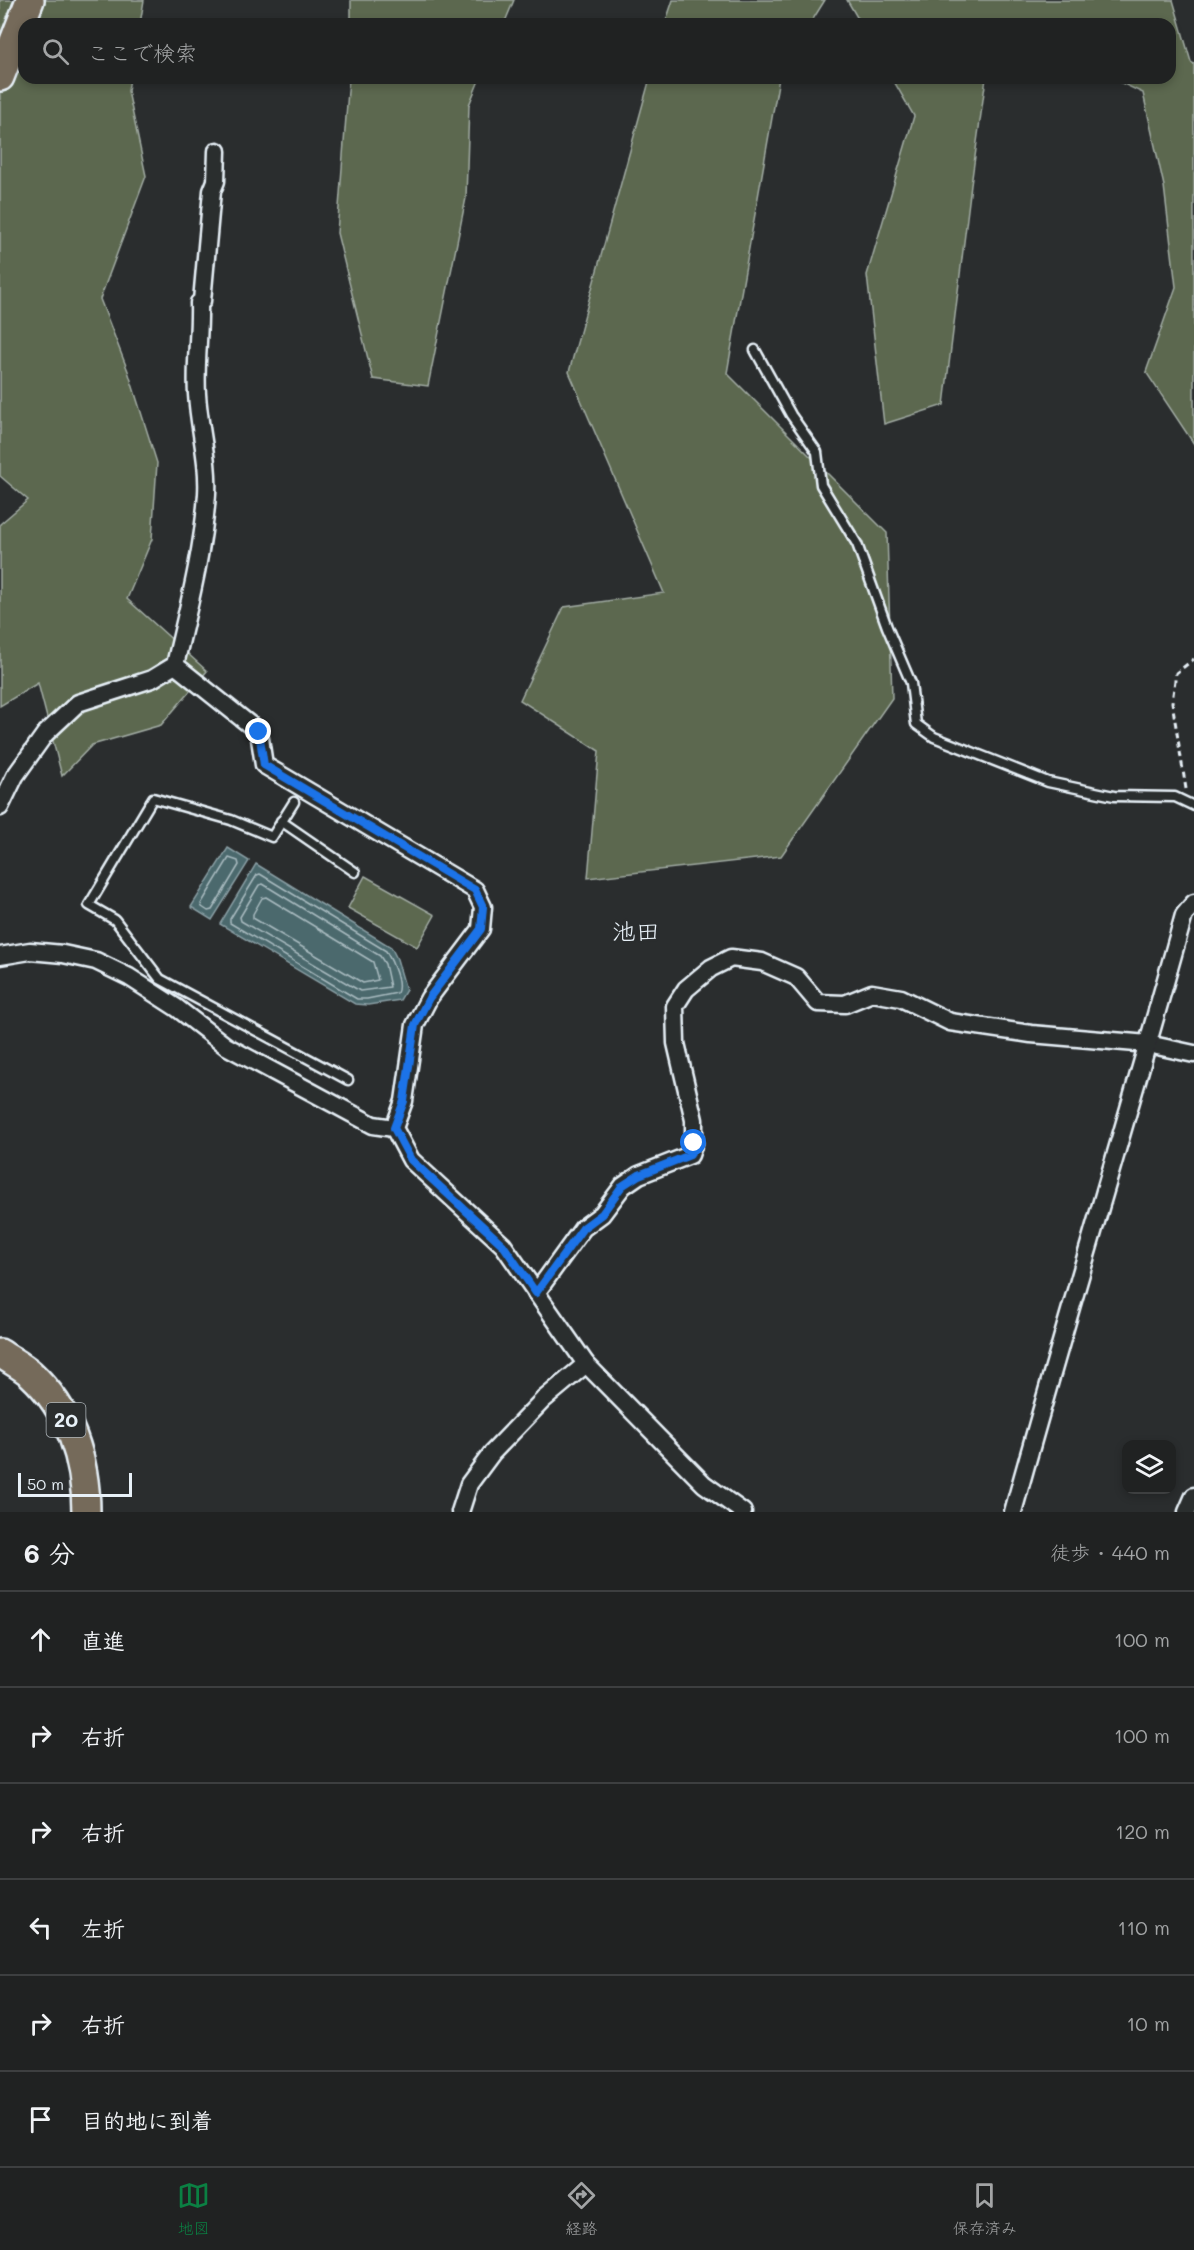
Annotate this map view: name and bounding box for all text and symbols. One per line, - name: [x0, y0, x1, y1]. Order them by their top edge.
- search box: [18, 18, 1176, 84]
- icon: search: [39, 35, 72, 68]
- text: ここで検索: [87, 38, 197, 67]
- route end: [245, 718, 271, 744]
- district label: 池田: [612, 915, 660, 946]
- route start: [680, 1129, 706, 1155]
- road number: 20: [46, 1403, 86, 1437]
- map controls: [1122, 1440, 1176, 1494]
- button: layers: [1122, 1440, 1176, 1494]
- scale bar: [18, 1470, 132, 1498]
- text: 50 m: [27, 1473, 64, 1494]
- text: 6 分: [24, 1536, 75, 1570]
- text: 徒歩 · 440 m: [1050, 1539, 1170, 1565]
- icon: ahead: [24, 1623, 57, 1656]
- text: 直進: [81, 1626, 125, 1655]
- text: 100 m: [1114, 1626, 1170, 1652]
- icon: right: [24, 1719, 57, 1752]
- text: 右折: [81, 1722, 125, 1751]
- text: 100 m: [1114, 1722, 1170, 1748]
- icon: right: [24, 1815, 57, 1848]
- text: 右折: [81, 1818, 125, 1847]
- text: 120 m: [1115, 1818, 1170, 1844]
- icon: left: [24, 1911, 57, 1944]
- text: 左折: [81, 1914, 125, 1943]
- text: 110 m: [1117, 1914, 1170, 1940]
- icon: right: [24, 2007, 57, 2040]
- text: 右折: [81, 2010, 125, 2039]
- text: 10 m: [1126, 2010, 1170, 2036]
- icon: arrive: [24, 2103, 57, 2136]
- text: 目的地に到着: [81, 2106, 213, 2135]
- tab: 地図: [177, 2179, 210, 2239]
- tab: 経路: [565, 2179, 598, 2239]
- tab: 保存済み: [953, 2179, 1017, 2239]

